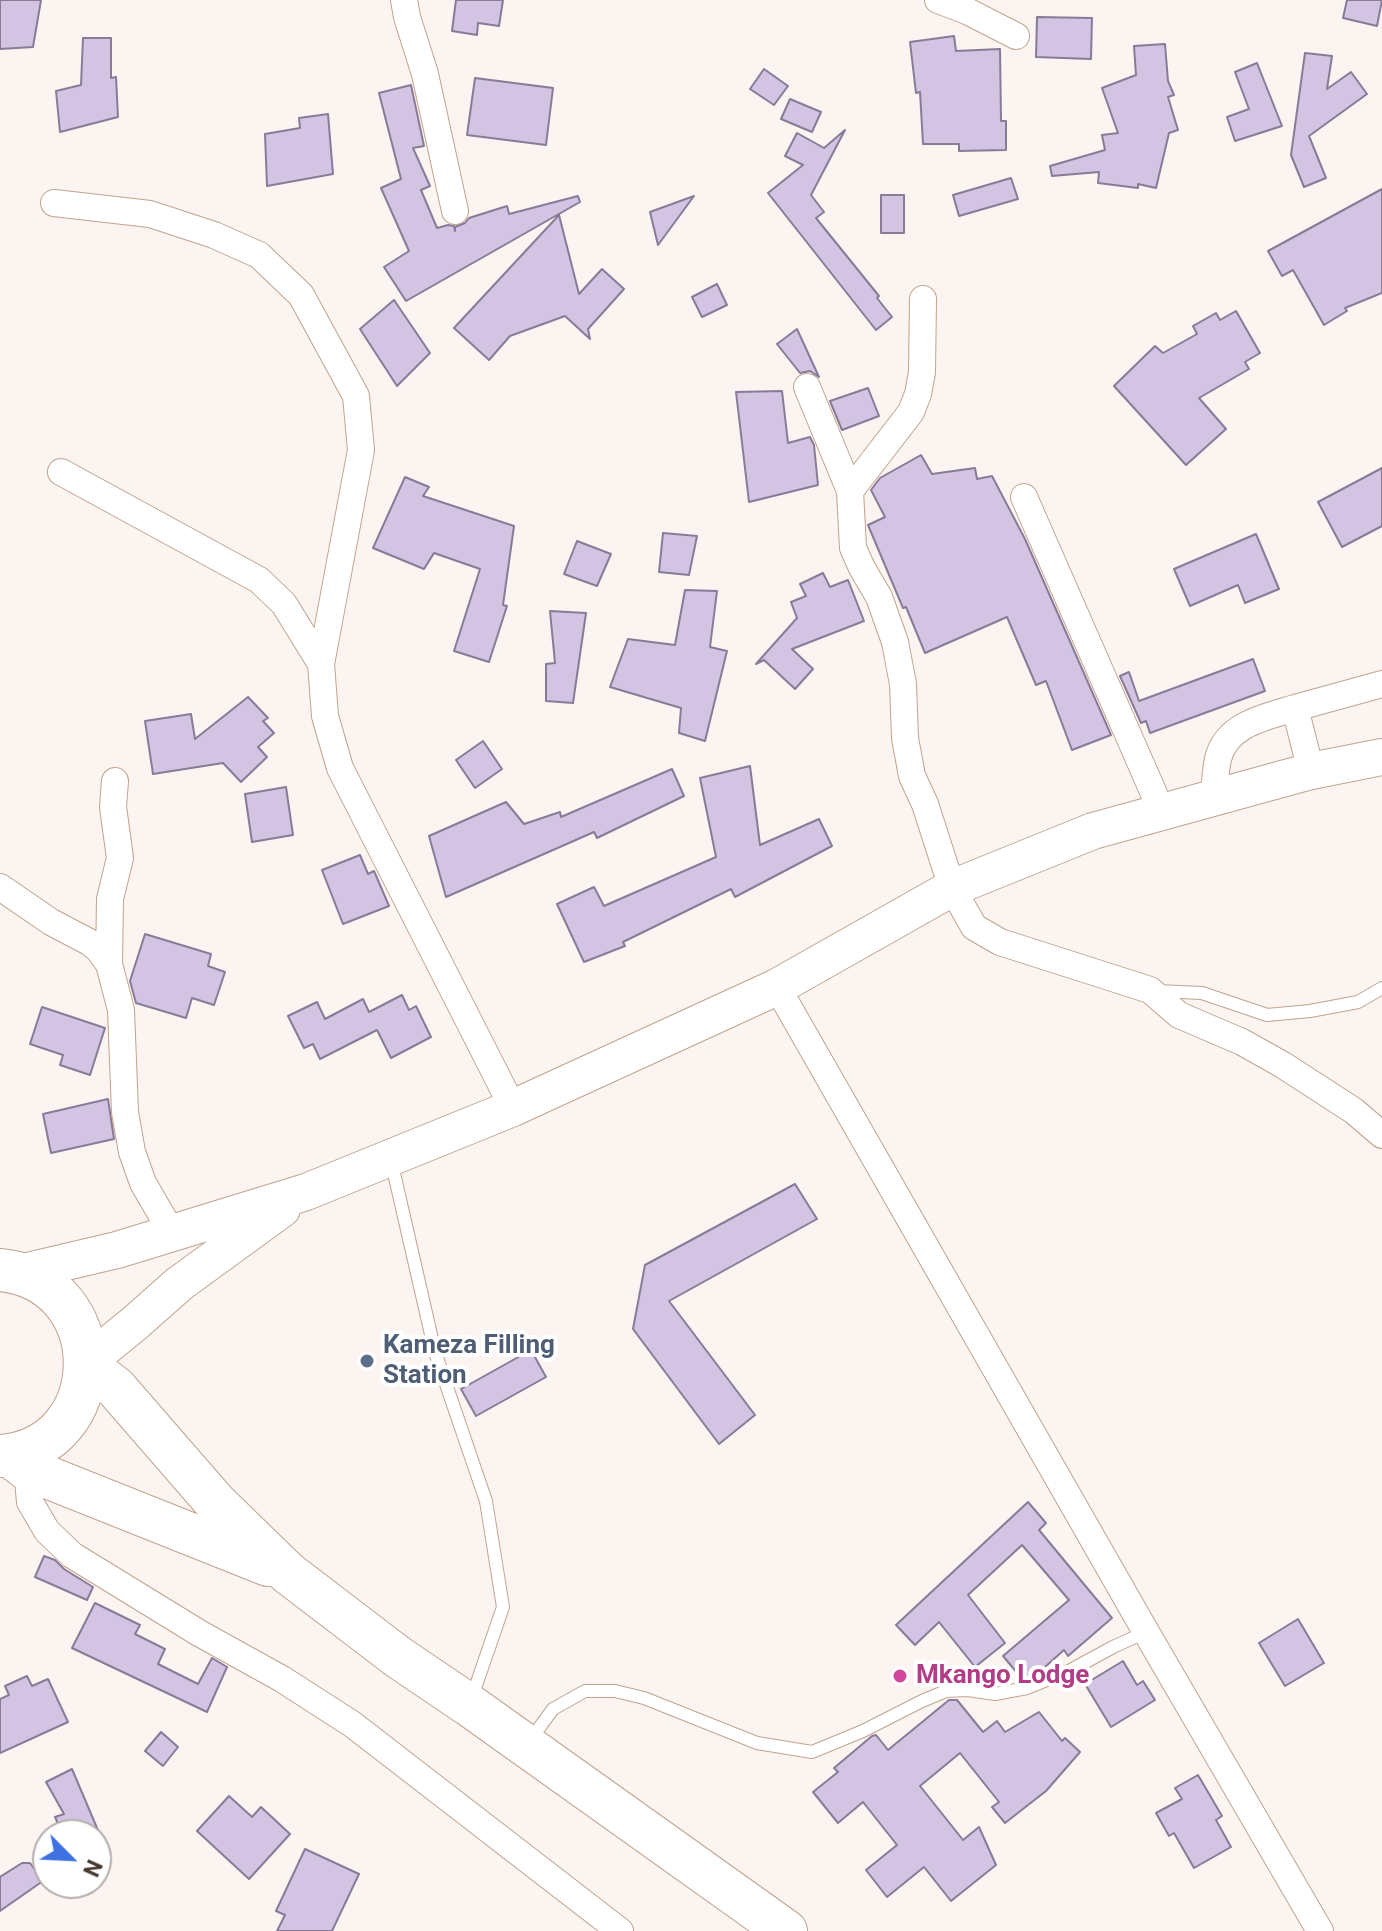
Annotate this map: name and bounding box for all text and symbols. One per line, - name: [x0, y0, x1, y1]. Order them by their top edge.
- place label: Kameza Filling Station: [383, 1330, 555, 1392]
- marker: Kameza Filling Station: [358, 1352, 376, 1370]
- place label: Mkango Lodge: [916, 1660, 1089, 1692]
- marker: Mkango Lodge: [891, 1667, 909, 1685]
- north arrow: [32, 1819, 112, 1899]
- text: N: [78, 1856, 107, 1880]

